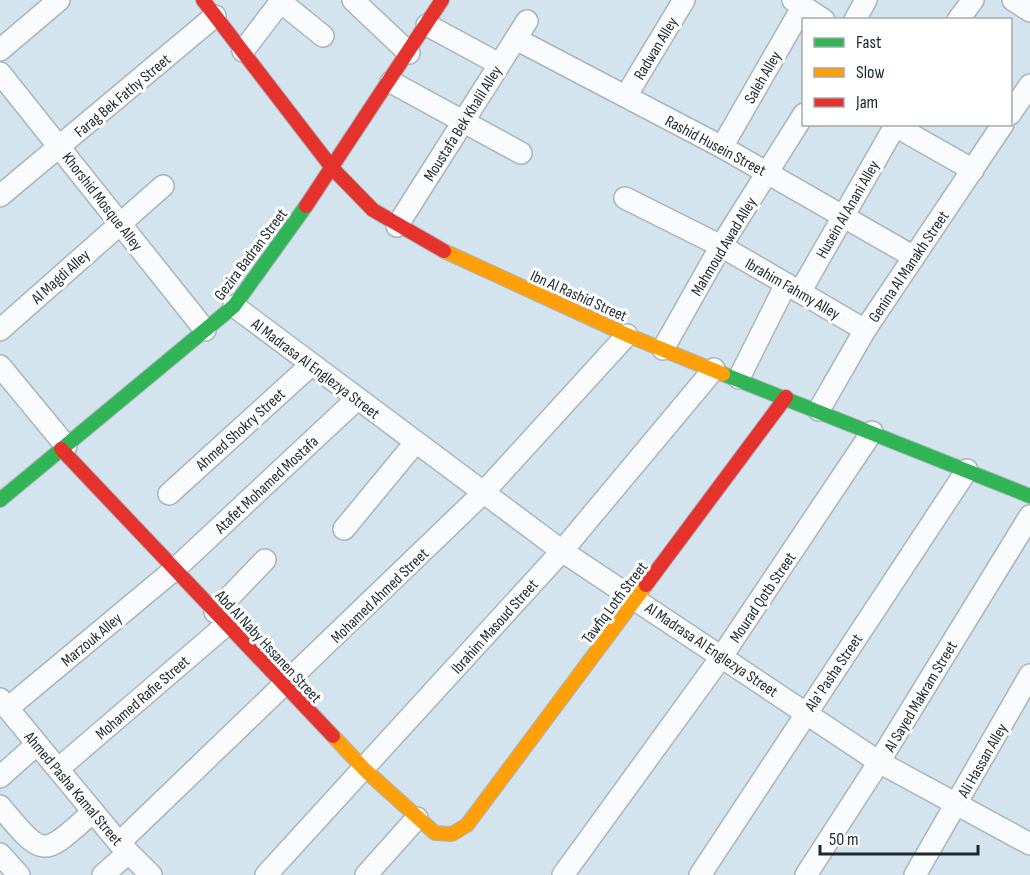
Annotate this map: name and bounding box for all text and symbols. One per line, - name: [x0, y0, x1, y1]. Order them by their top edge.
- street label: Radwan Alley: [630, 14, 682, 84]
- legend: [802, 18, 1012, 126]
- text: Fast: [856, 32, 882, 53]
- street label: Saleh Alley: [741, 48, 786, 107]
- street label: Farag Bek Fathy Street: [71, 50, 175, 142]
- text: Slow: [856, 62, 885, 83]
- street label: Moustafa Bek Khalil Alley: [420, 63, 506, 185]
- text: Jam: [855, 92, 878, 113]
- street label: Rashid Husein Street: [662, 112, 769, 181]
- street label: Khorshid Mosque Alley: [58, 149, 146, 255]
- street label: Husein Al Anani Alley: [813, 157, 884, 262]
- street label: Mahmoud Awad Alley: [687, 194, 761, 300]
- street label: Gezira Badran Street: [211, 205, 292, 304]
- street label: Genina Al Manakh Street: [865, 207, 954, 326]
- street label: Al Magdi Alley: [27, 246, 94, 309]
- street label: Ibrahim Fahmy Alley: [741, 255, 843, 324]
- street label: Ibn Al Rashid Street: [527, 267, 630, 326]
- street label: Al Madrasa Al Englezya Street: [246, 314, 383, 424]
- street label: Ahmed Shokry Street: [192, 385, 290, 476]
- street label: Atafet Mohamed Mostafa: [211, 432, 323, 539]
- street label: Mohamed Ahmed Street: [327, 544, 433, 648]
- street label: Mourad Qotb Street: [726, 549, 801, 647]
- street label: Tawfiq Lotfi Street: [578, 558, 652, 647]
- street label: Ibrahim Masoud Street: [448, 576, 543, 678]
- street label: Abd Al Naby Hssanen Street: [210, 586, 325, 707]
- street label: Al Madrasa Al Englezya Street: [640, 598, 781, 702]
- street label: Marzouk Alley: [58, 609, 126, 671]
- street label: Ala' Pasha Street: [801, 631, 867, 716]
- street label: Al Sayed Makram Street: [880, 638, 962, 757]
- street label: Mohamed Rafie Street: [92, 652, 194, 744]
- street label: Ali Hassan Alley: [954, 720, 1012, 802]
- street label: Ahmed Pasha Kamal Street: [19, 727, 126, 850]
- scale bar: [820, 818, 978, 856]
- text: 50 m: [829, 829, 859, 850]

